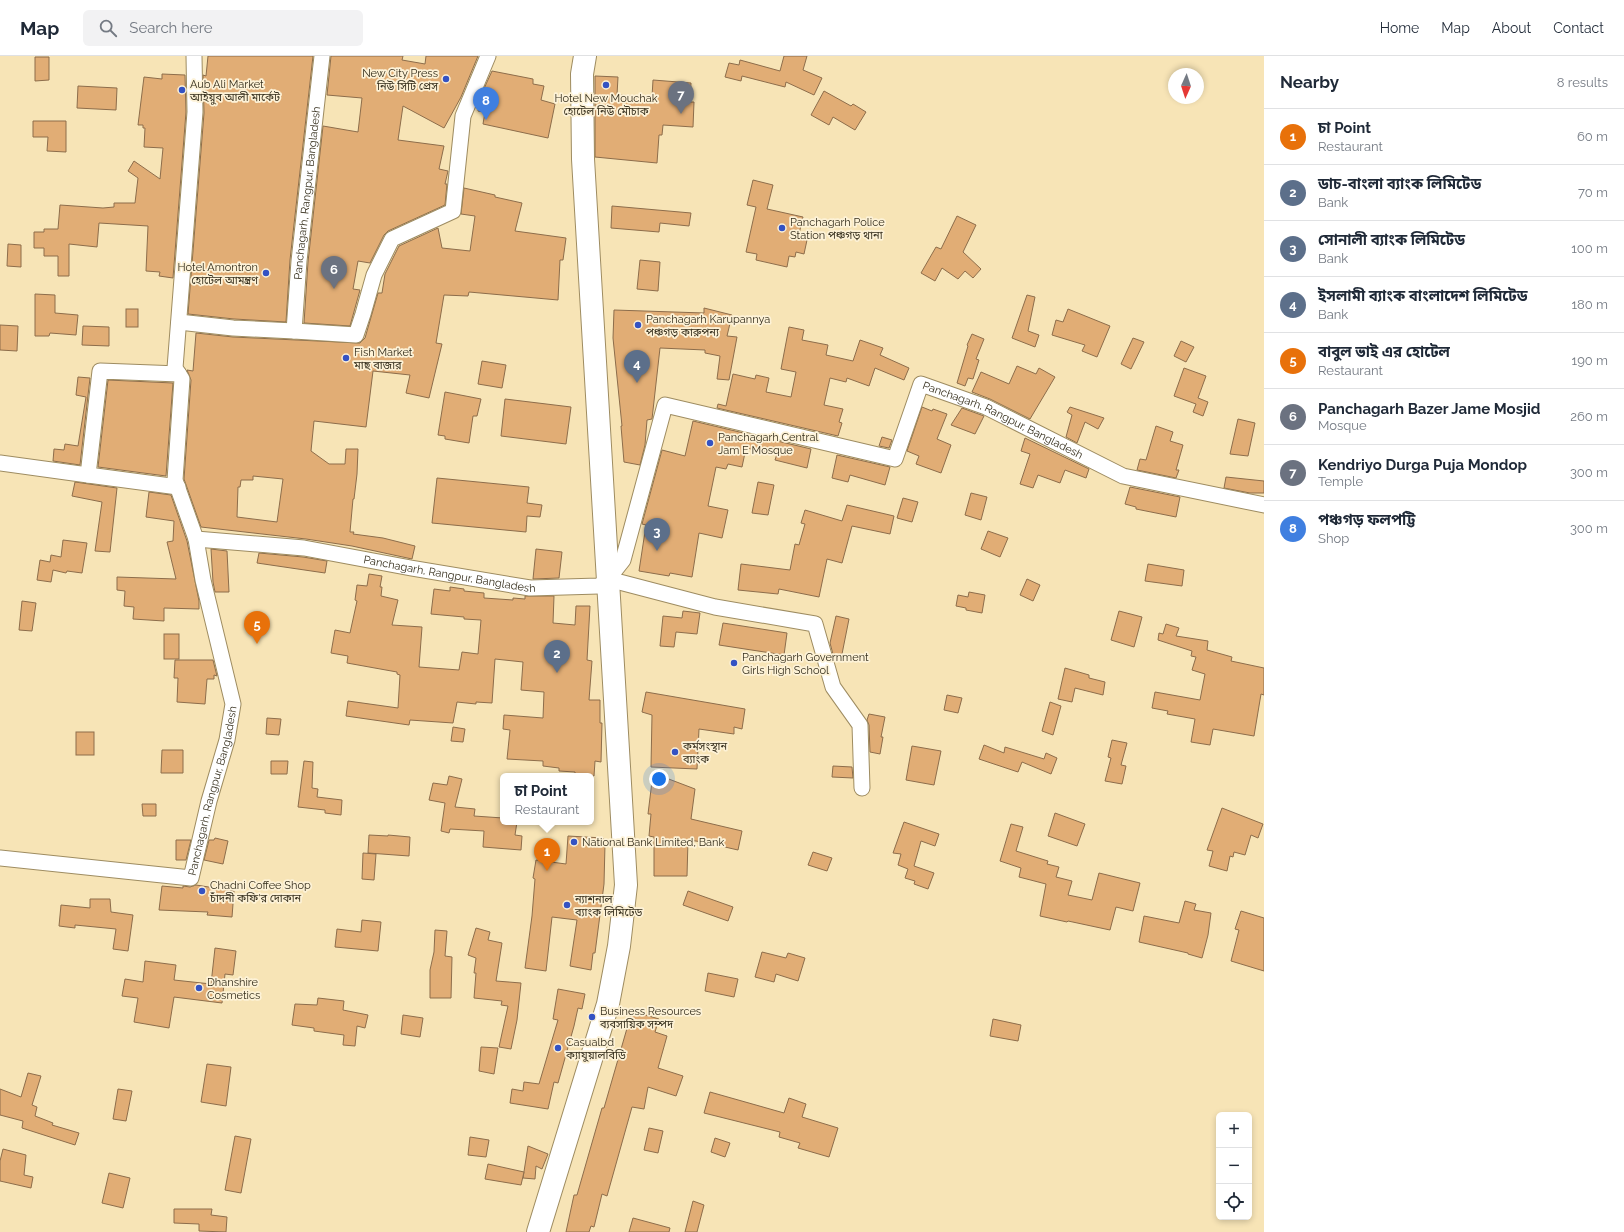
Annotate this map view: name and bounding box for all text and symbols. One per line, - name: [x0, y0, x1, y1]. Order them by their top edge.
- search box: [83, 10, 363, 46]
- text: Map: [20, 17, 59, 39]
- icon: search: [97, 17, 119, 39]
- text: Search here: [129, 19, 213, 37]
- text: Home: [1380, 20, 1419, 36]
- text: Map: [1441, 20, 1470, 36]
- text: About: [1492, 20, 1531, 36]
- text: Contact: [1553, 20, 1604, 36]
- place label: New City Press নিউ সিটি প্রেস: [362, 67, 438, 93]
- north arrow: [1168, 68, 1204, 104]
- text: Nearby: [1280, 72, 1339, 92]
- marker: New City Press নিউ সিটি প্রেস: [441, 74, 451, 84]
- text: 8 results: [1557, 75, 1608, 90]
- place label: Aub Ali Market আইয়ুব আলী মার্কেট: [189, 78, 281, 105]
- marker: Hotel New Mouchak হোটেল নিউ মৌচাক: [601, 80, 611, 90]
- pin: 7: [668, 81, 694, 114]
- marker: Aub Ali Market আইয়ুব আলী মার্কেট: [177, 85, 187, 95]
- pin: 8: [473, 87, 499, 120]
- place label: Hotel New Mouchak হোটেল নিউ মৌচাক: [554, 92, 658, 118]
- street label: Panchagarh, Rangpur, Bangladesh: [292, 106, 323, 280]
- text: চা Point: [1318, 119, 1371, 137]
- text: 1: [1290, 129, 1296, 144]
- text: 60 m: [1577, 129, 1608, 144]
- text: Restaurant: [1318, 139, 1383, 154]
- text: ডাচ-বাংলা ব্যাংক লিমিটেড: [1318, 175, 1481, 193]
- text: 2: [1289, 185, 1297, 200]
- text: 70 m: [1578, 185, 1608, 200]
- text: Bank: [1318, 195, 1348, 210]
- place label: Panchagarh Police Station পঞ্চগড় থানা: [790, 216, 885, 242]
- marker: Panchagarh Police Station পঞ্চগড় থানা: [777, 223, 787, 233]
- text: সোনালী ব্যাংক লিমিটেড: [1318, 231, 1465, 249]
- text: 3: [1289, 241, 1297, 256]
- text: 100 m: [1571, 241, 1608, 256]
- text: Bank: [1318, 251, 1348, 266]
- pin: 6: [321, 256, 347, 289]
- place label: Hotel Amontron হোটেল আমন্ত্রণ: [178, 261, 258, 287]
- marker: Hotel Amontron হোটেল আমন্ত্রণ: [261, 268, 271, 278]
- text: ইসলামী ব্যাংক বাংলাদেশ লিমিটেড: [1318, 287, 1527, 305]
- text: 4: [1289, 297, 1297, 312]
- text: 180 m: [1572, 297, 1608, 312]
- text: Bank: [1318, 307, 1348, 322]
- place label: Panchagarh Karupannya পঞ্চগড় কারুপন্য: [646, 313, 770, 339]
- marker: Panchagarh Karupannya পঞ্চগড় কারুপন্য: [633, 320, 643, 330]
- text: বাবুল ভাই এর হোটেল: [1318, 343, 1450, 361]
- place label: Fish Market মাছ বাজার: [353, 346, 413, 372]
- pin: 4: [624, 350, 650, 383]
- marker: Fish Market মাছ বাজার: [341, 353, 351, 363]
- text: 5: [1289, 353, 1297, 368]
- text: 190 m: [1572, 353, 1608, 368]
- text: Restaurant: [1318, 363, 1383, 378]
- street label: Panchagarh, Rangpur, Bangladesh: [921, 379, 1085, 462]
- text: Panchagarh Bazer Jame Mosjid: [1318, 400, 1541, 418]
- text: 6: [1289, 409, 1297, 424]
- text: 260 m: [1570, 409, 1608, 424]
- text: Mosque: [1318, 418, 1367, 433]
- place label: Panchagarh Central Jam E Mosque: [718, 431, 818, 457]
- marker: Panchagarh Central Jam E Mosque: [705, 438, 715, 448]
- text: Kendriyo Durga Puja Mondop: [1318, 456, 1527, 474]
- text: 7: [1289, 465, 1297, 480]
- text: 300 m: [1570, 465, 1608, 480]
- text: Temple: [1318, 474, 1363, 489]
- text: পঞ্চগড় ফলপট্টি: [1318, 511, 1416, 529]
- pin: 3: [644, 518, 670, 551]
- text: 8: [1289, 521, 1297, 536]
- text: 300 m: [1570, 521, 1608, 536]
- text: Shop: [1318, 531, 1349, 546]
- street label: Panchagarh, Rangpur, Bangladesh: [362, 553, 536, 595]
- pin: 5: [244, 611, 270, 644]
- pin: 2: [544, 640, 570, 673]
- place label: Panchagarh Government Girls High School: [742, 651, 869, 677]
- marker: Panchagarh Government Girls High School: [729, 658, 739, 668]
- street label: Panchagarh, Rangpur, Bangladesh: [186, 705, 240, 877]
- place label: কর্মসংস্থান ব্যাংক: [682, 739, 728, 766]
- marker: কর্মসংস্থান ব্যাংক: [670, 747, 680, 757]
- your location: [649, 769, 669, 789]
- popup: [500, 773, 594, 825]
- text: চা Point: [515, 782, 568, 800]
- text: Restaurant: [515, 802, 579, 817]
- place label: National Bank Limited, Bank: [582, 836, 724, 849]
- marker: National Bank Limited, Bank: [569, 837, 579, 847]
- pin: 1: [534, 838, 560, 871]
- place label: Chadni Coffee Shop চাঁদনী কফি'র দোকান: [209, 879, 311, 905]
- marker: Chadni Coffee Shop চাঁদনী কফি'র দোকান: [197, 886, 207, 896]
- place label: ন্যাশনাল ব্যাংক লিমিটেড: [574, 893, 643, 919]
- marker: ন্যাশনাল ব্যাংক লিমিটেড: [562, 900, 572, 910]
- place label: Dhanshire Cosmetics: [207, 976, 260, 1002]
- marker: Dhanshire Cosmetics: [194, 983, 204, 993]
- place label: Business Resources ব্যবসায়িক সম্পদ: [599, 1005, 701, 1031]
- marker: Business Resources ব্যবসায়িক সম্পদ: [587, 1012, 597, 1022]
- place label: Casualbd ক্যাযুয়ালবিডি: [565, 1036, 626, 1062]
- marker: Casualbd ক্যাযুয়ালবিডি: [553, 1043, 563, 1053]
- map controls: [1216, 1112, 1252, 1220]
- button: +: [1216, 1112, 1252, 1148]
- button: −: [1216, 1148, 1252, 1184]
- button: locate: [1216, 1184, 1252, 1220]

